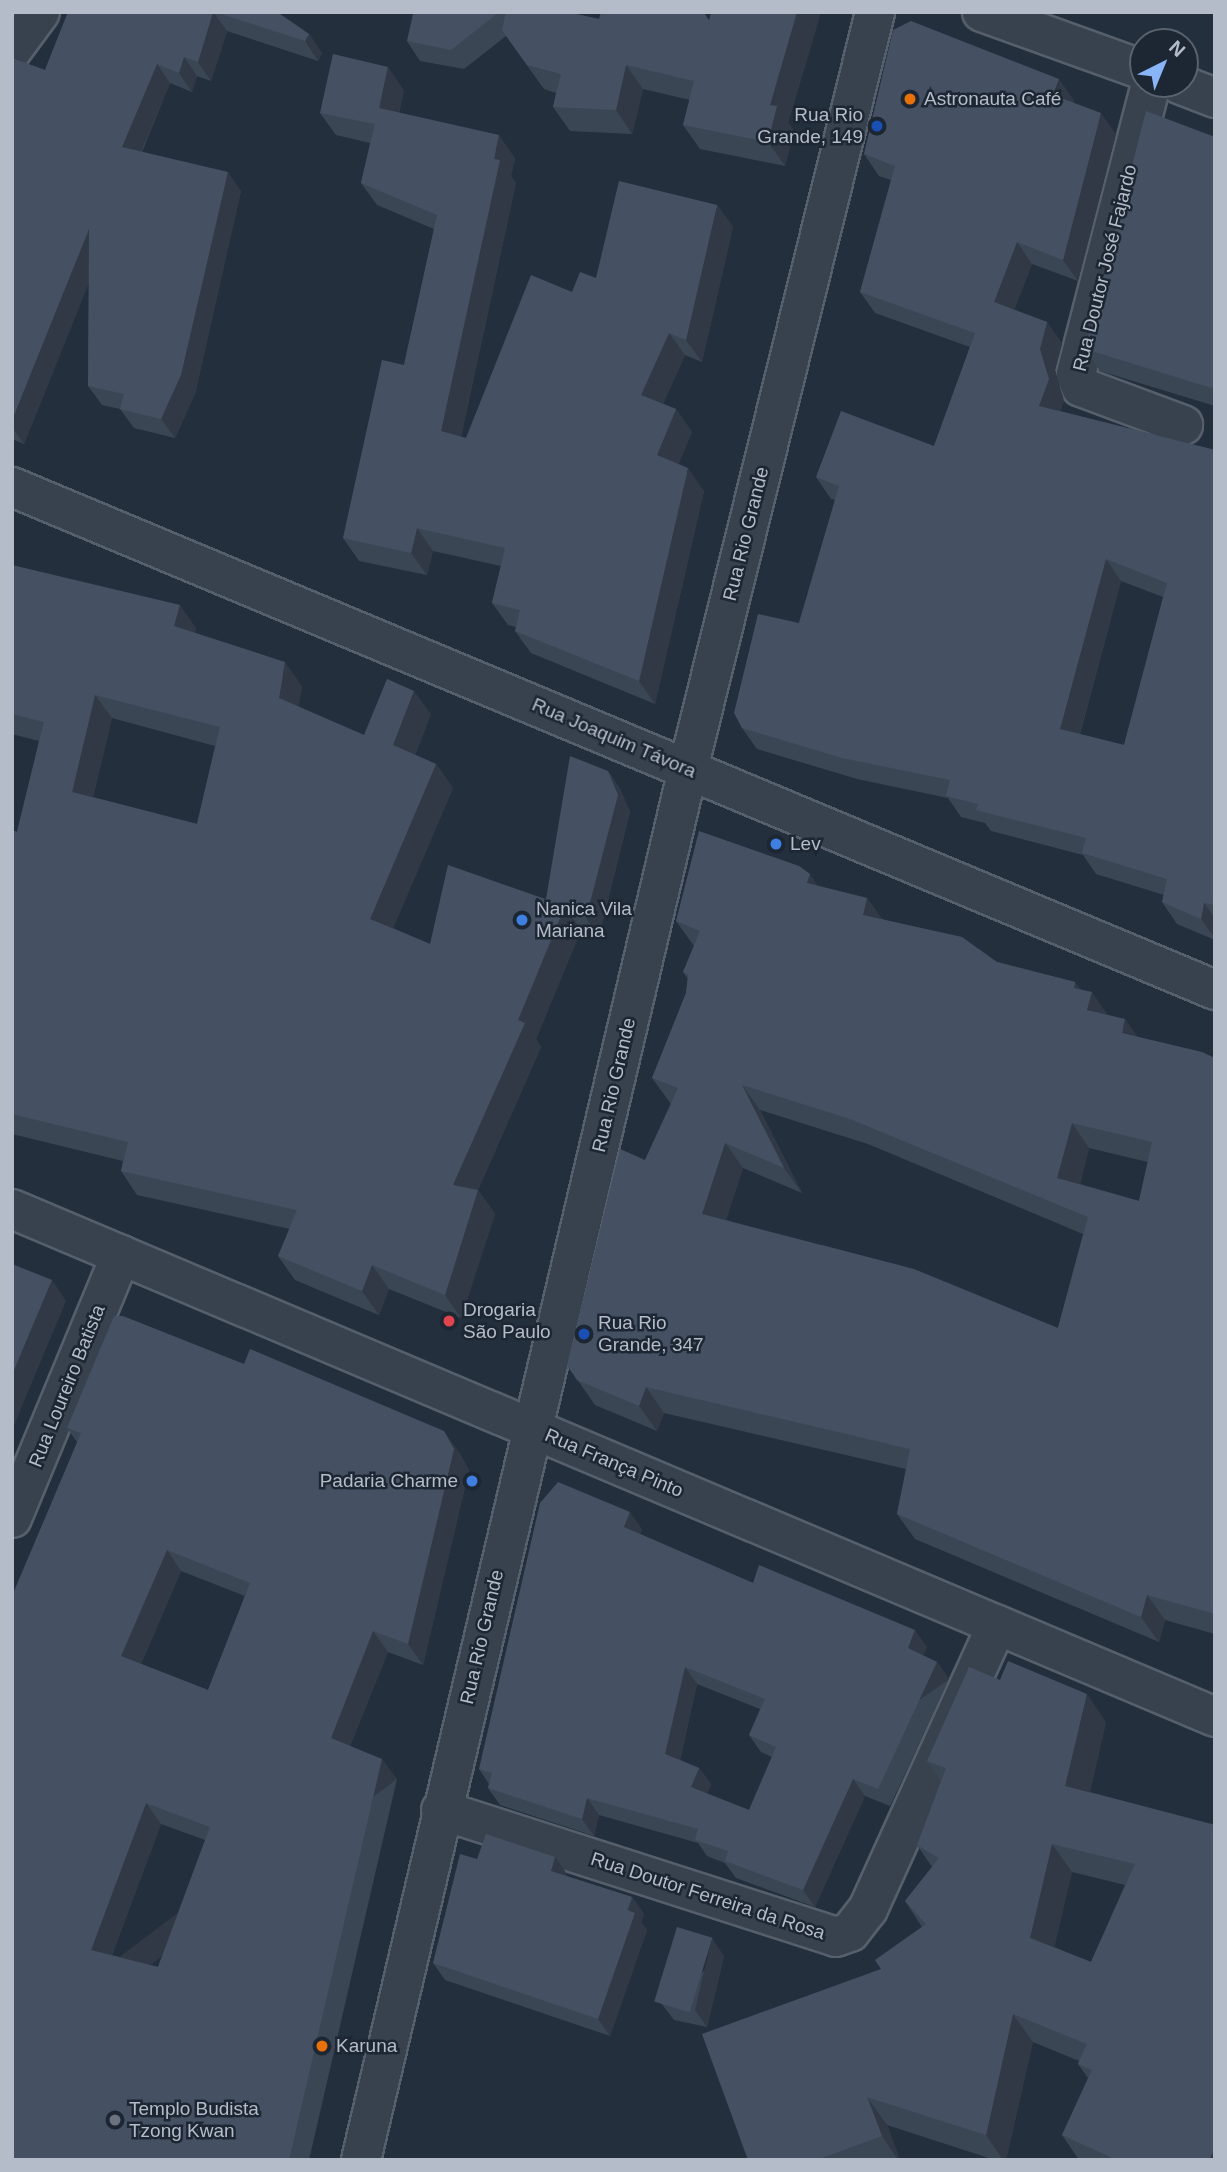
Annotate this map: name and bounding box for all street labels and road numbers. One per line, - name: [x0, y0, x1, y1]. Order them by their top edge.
- street label: Rua Doutor José Fajardo: [1068, 162, 1142, 374]
- street label: Rua Rio Grande: [718, 465, 774, 603]
- street label: Rua Joaquim Távora: [528, 693, 700, 783]
- street label: Rua Rio Grande: [587, 1016, 641, 1154]
- street label: Rua Loureiro Batista: [24, 1301, 110, 1471]
- street label: Rua França Pinto: [541, 1424, 687, 1502]
- street label: Rua Rio Grande: [455, 1568, 509, 1706]
- street label: Rua Doutor Ferreira da Rosa: [588, 1847, 828, 1945]

